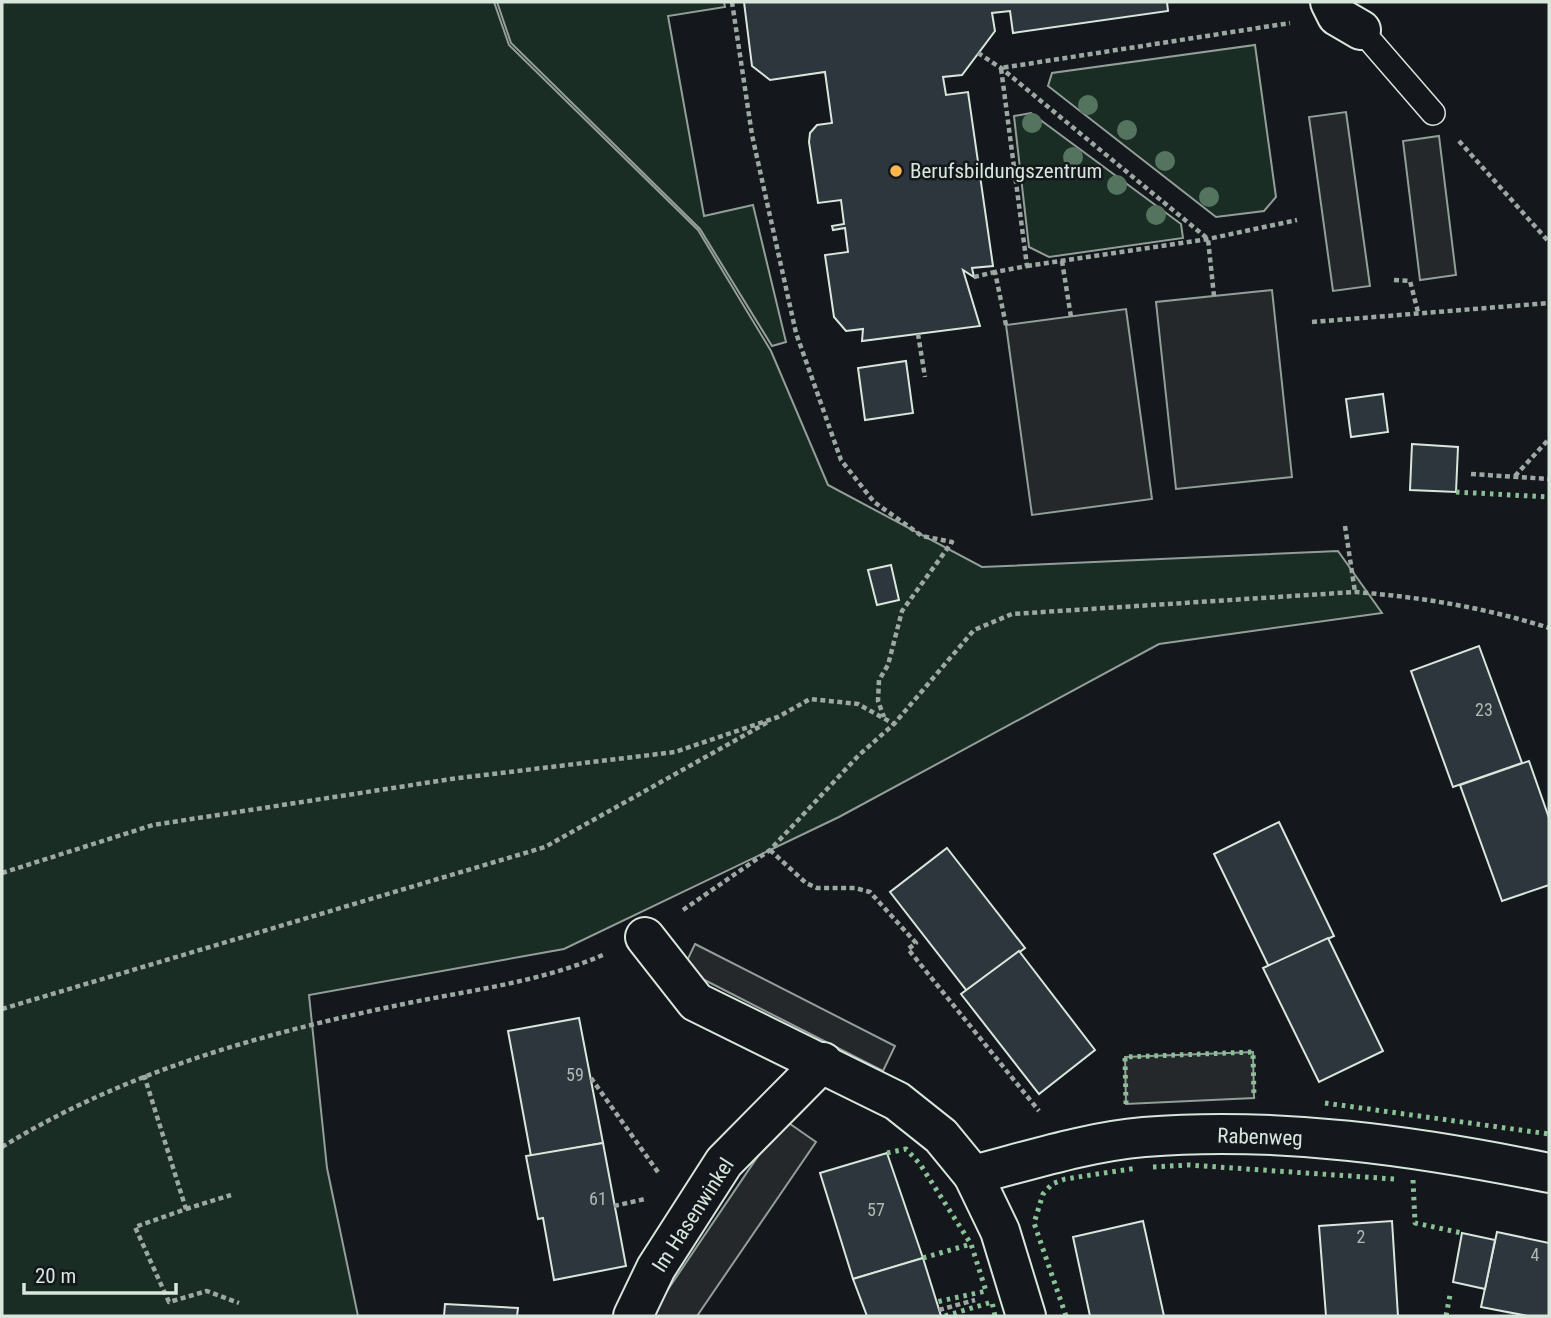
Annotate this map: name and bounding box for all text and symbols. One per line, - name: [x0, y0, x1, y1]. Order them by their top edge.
- place label: Berufsbildungszentrum: [910, 159, 1102, 183]
- marker: Berufsbildungszentrum: [888, 163, 904, 179]
- house number: 23: [1475, 699, 1493, 720]
- house number: 59: [566, 1064, 584, 1085]
- street label: Rabenweg: [1217, 1124, 1303, 1150]
- street label: Im Hasenwinkel: [647, 1153, 739, 1277]
- house number: 61: [589, 1188, 607, 1209]
- house number: 57: [867, 1199, 885, 1220]
- house number: 2: [1357, 1226, 1366, 1247]
- house number: 4: [1531, 1244, 1540, 1265]
- scale bar: [24, 1252, 177, 1296]
- text: 20 m: [35, 1264, 76, 1288]

